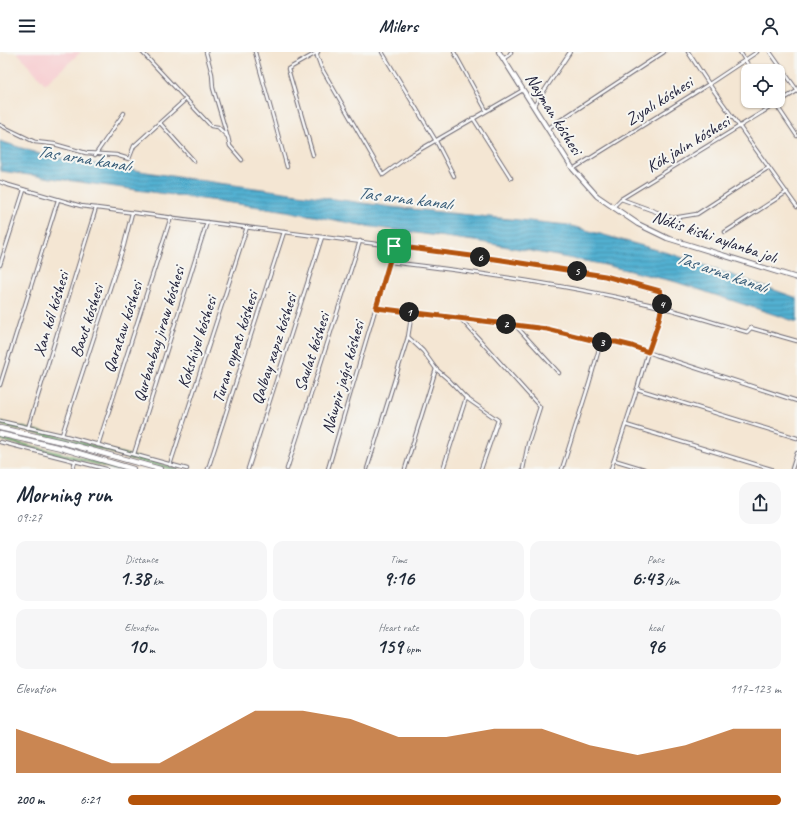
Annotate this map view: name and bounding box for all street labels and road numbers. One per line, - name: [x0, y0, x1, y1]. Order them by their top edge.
- street label: Nayman kóshesi: [521, 69, 588, 160]
- street label: Zıyalı kóshesi: [621, 71, 698, 130]
- street label: Kók jalın kóshesi: [642, 110, 735, 177]
- street label: Nókis kishi aylanba jolı: [650, 206, 781, 268]
- street label: Qurbanbay jıraw kóshesi: [128, 262, 190, 404]
- street label: Xan kól kóshesi: [28, 267, 74, 359]
- street label: Qarataw kóshesi: [98, 277, 148, 375]
- street label: Baxıt kóshesi: [65, 280, 109, 360]
- street label: Turan oypatı kóshesi: [207, 287, 263, 405]
- street label: Qalbay xapız kóshesi: [246, 289, 302, 407]
- street label: Kokshiyel kóshesi: [172, 292, 222, 390]
- street label: Saulat kóshesi: [289, 308, 335, 394]
- street label: Náwpir jaǵıs kóshesi: [317, 317, 370, 436]

